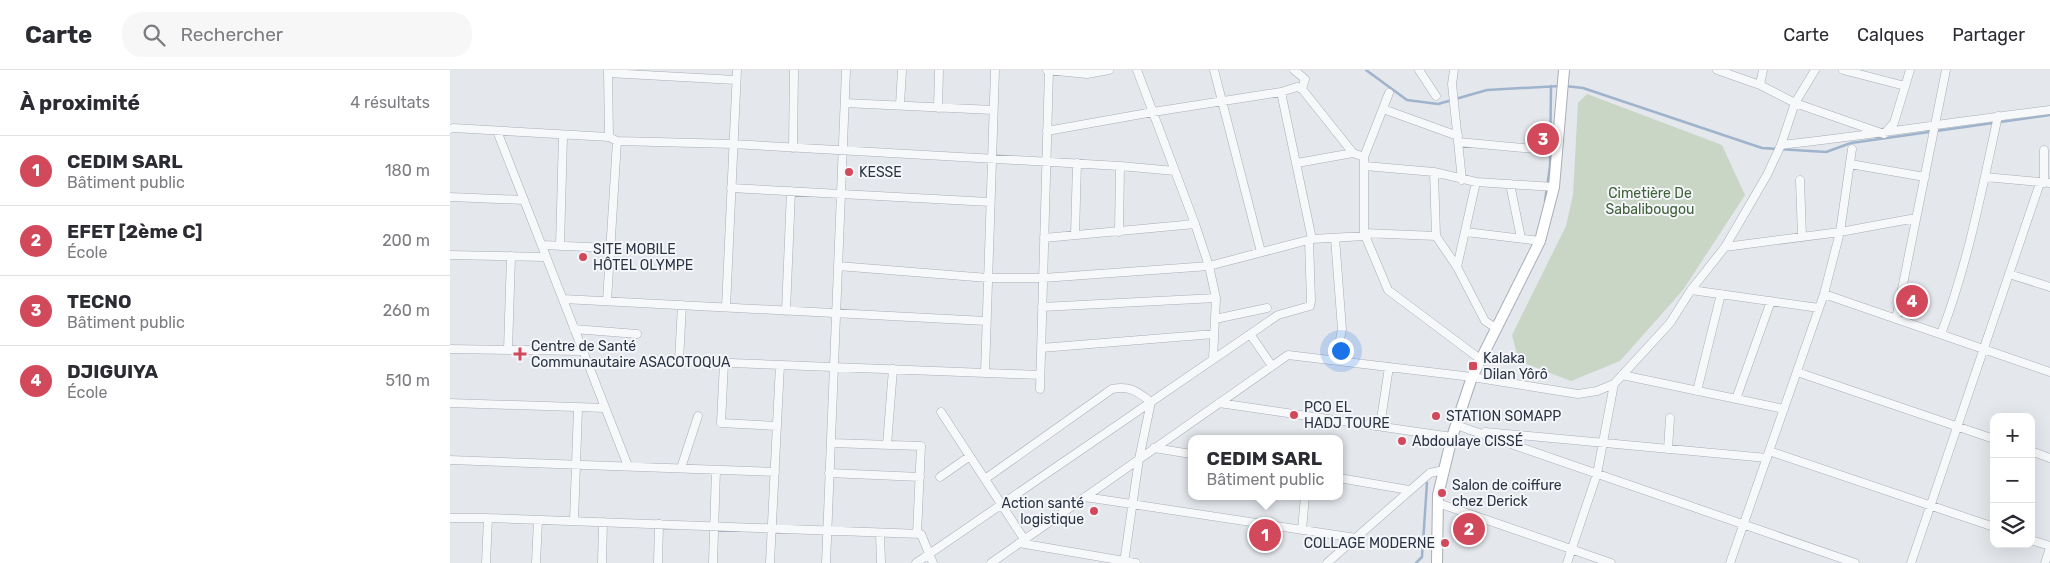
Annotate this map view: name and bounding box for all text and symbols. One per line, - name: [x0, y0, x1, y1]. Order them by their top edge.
- search box: [122, 12, 472, 57]
- text: Carte: [25, 21, 92, 49]
- icon: search: [140, 21, 168, 49]
- text: Rechercher: [180, 23, 283, 46]
- text: Carte: [1783, 24, 1829, 46]
- text: Calques: [1857, 24, 1924, 46]
- text: Partager: [1952, 24, 2025, 46]
- text: À proximité: [20, 90, 140, 115]
- text: 4 résultats: [350, 93, 430, 112]
- pin: 3: [1527, 120, 1559, 158]
- text: CEDIM SARL: [67, 150, 182, 173]
- text: 1: [32, 161, 40, 180]
- text: 180 m: [385, 161, 430, 180]
- place label: KESSE: [859, 164, 902, 181]
- marker: KESSE: [843, 166, 855, 178]
- text: Bâtiment public: [67, 173, 185, 192]
- park label: Cimetière De Sabalibougou: [1606, 185, 1694, 218]
- text: EFET [2ème C]: [67, 220, 202, 243]
- text: 2: [31, 231, 41, 250]
- text: 200 m: [382, 231, 430, 250]
- place label: SITE MOBILE HÔTEL OLYMPE: [593, 241, 693, 274]
- text: École: [67, 243, 107, 262]
- marker: SITE MOBILE HÔTEL OLYMPE: [577, 251, 589, 263]
- pin: 4: [1896, 282, 1928, 320]
- text: TECNO: [67, 290, 132, 313]
- text: 3: [31, 301, 41, 320]
- text: 260 m: [383, 301, 430, 320]
- text: Bâtiment public: [67, 313, 185, 332]
- place label: Centre de Santé Communautaire ASACOTOQUA: [531, 338, 731, 371]
- your location: [1328, 338, 1354, 364]
- marker: Centre de Santé Communautaire ASACOTOQUA: [513, 347, 527, 361]
- place label: Kalaka Dilan Yôrô: [1483, 350, 1548, 383]
- text: DJIGUIYA: [67, 360, 158, 383]
- marker: Kalaka Dilan Yôrô: [1467, 360, 1479, 372]
- text: 4: [31, 371, 41, 390]
- text: 510 m: [386, 371, 430, 390]
- text: École: [67, 383, 107, 402]
- place label: PCO EL HADJ TOURE: [1304, 399, 1390, 432]
- place label: STATION SOMAPP: [1446, 408, 1561, 425]
- marker: PCO EL HADJ TOURE: [1288, 409, 1300, 421]
- marker: STATION SOMAPP: [1430, 410, 1442, 422]
- map controls: [1990, 413, 2035, 548]
- button: +: [1990, 413, 2035, 458]
- place label: Abdoulaye CISSÉ: [1412, 432, 1523, 450]
- popup: [1188, 435, 1343, 500]
- marker: Abdoulaye CISSÉ: [1396, 435, 1408, 447]
- text: CEDIM SARL: [1207, 447, 1322, 470]
- button: −: [1990, 458, 2035, 503]
- text: Bâtiment public: [1207, 470, 1324, 489]
- place label: Salon de coiffure chez Derick: [1452, 477, 1562, 510]
- marker: Salon de coiffure chez Derick: [1436, 487, 1448, 499]
- place label: Action santé logistique: [1002, 495, 1084, 528]
- button: layers: [1990, 503, 2035, 548]
- marker: Action santé logistique: [1088, 505, 1100, 517]
- pin: 2: [1453, 510, 1485, 548]
- pin: 1: [1249, 516, 1281, 554]
- place label: COLLAGE MODERNE: [1304, 535, 1435, 552]
- marker: COLLAGE MODERNE: [1439, 537, 1451, 549]

